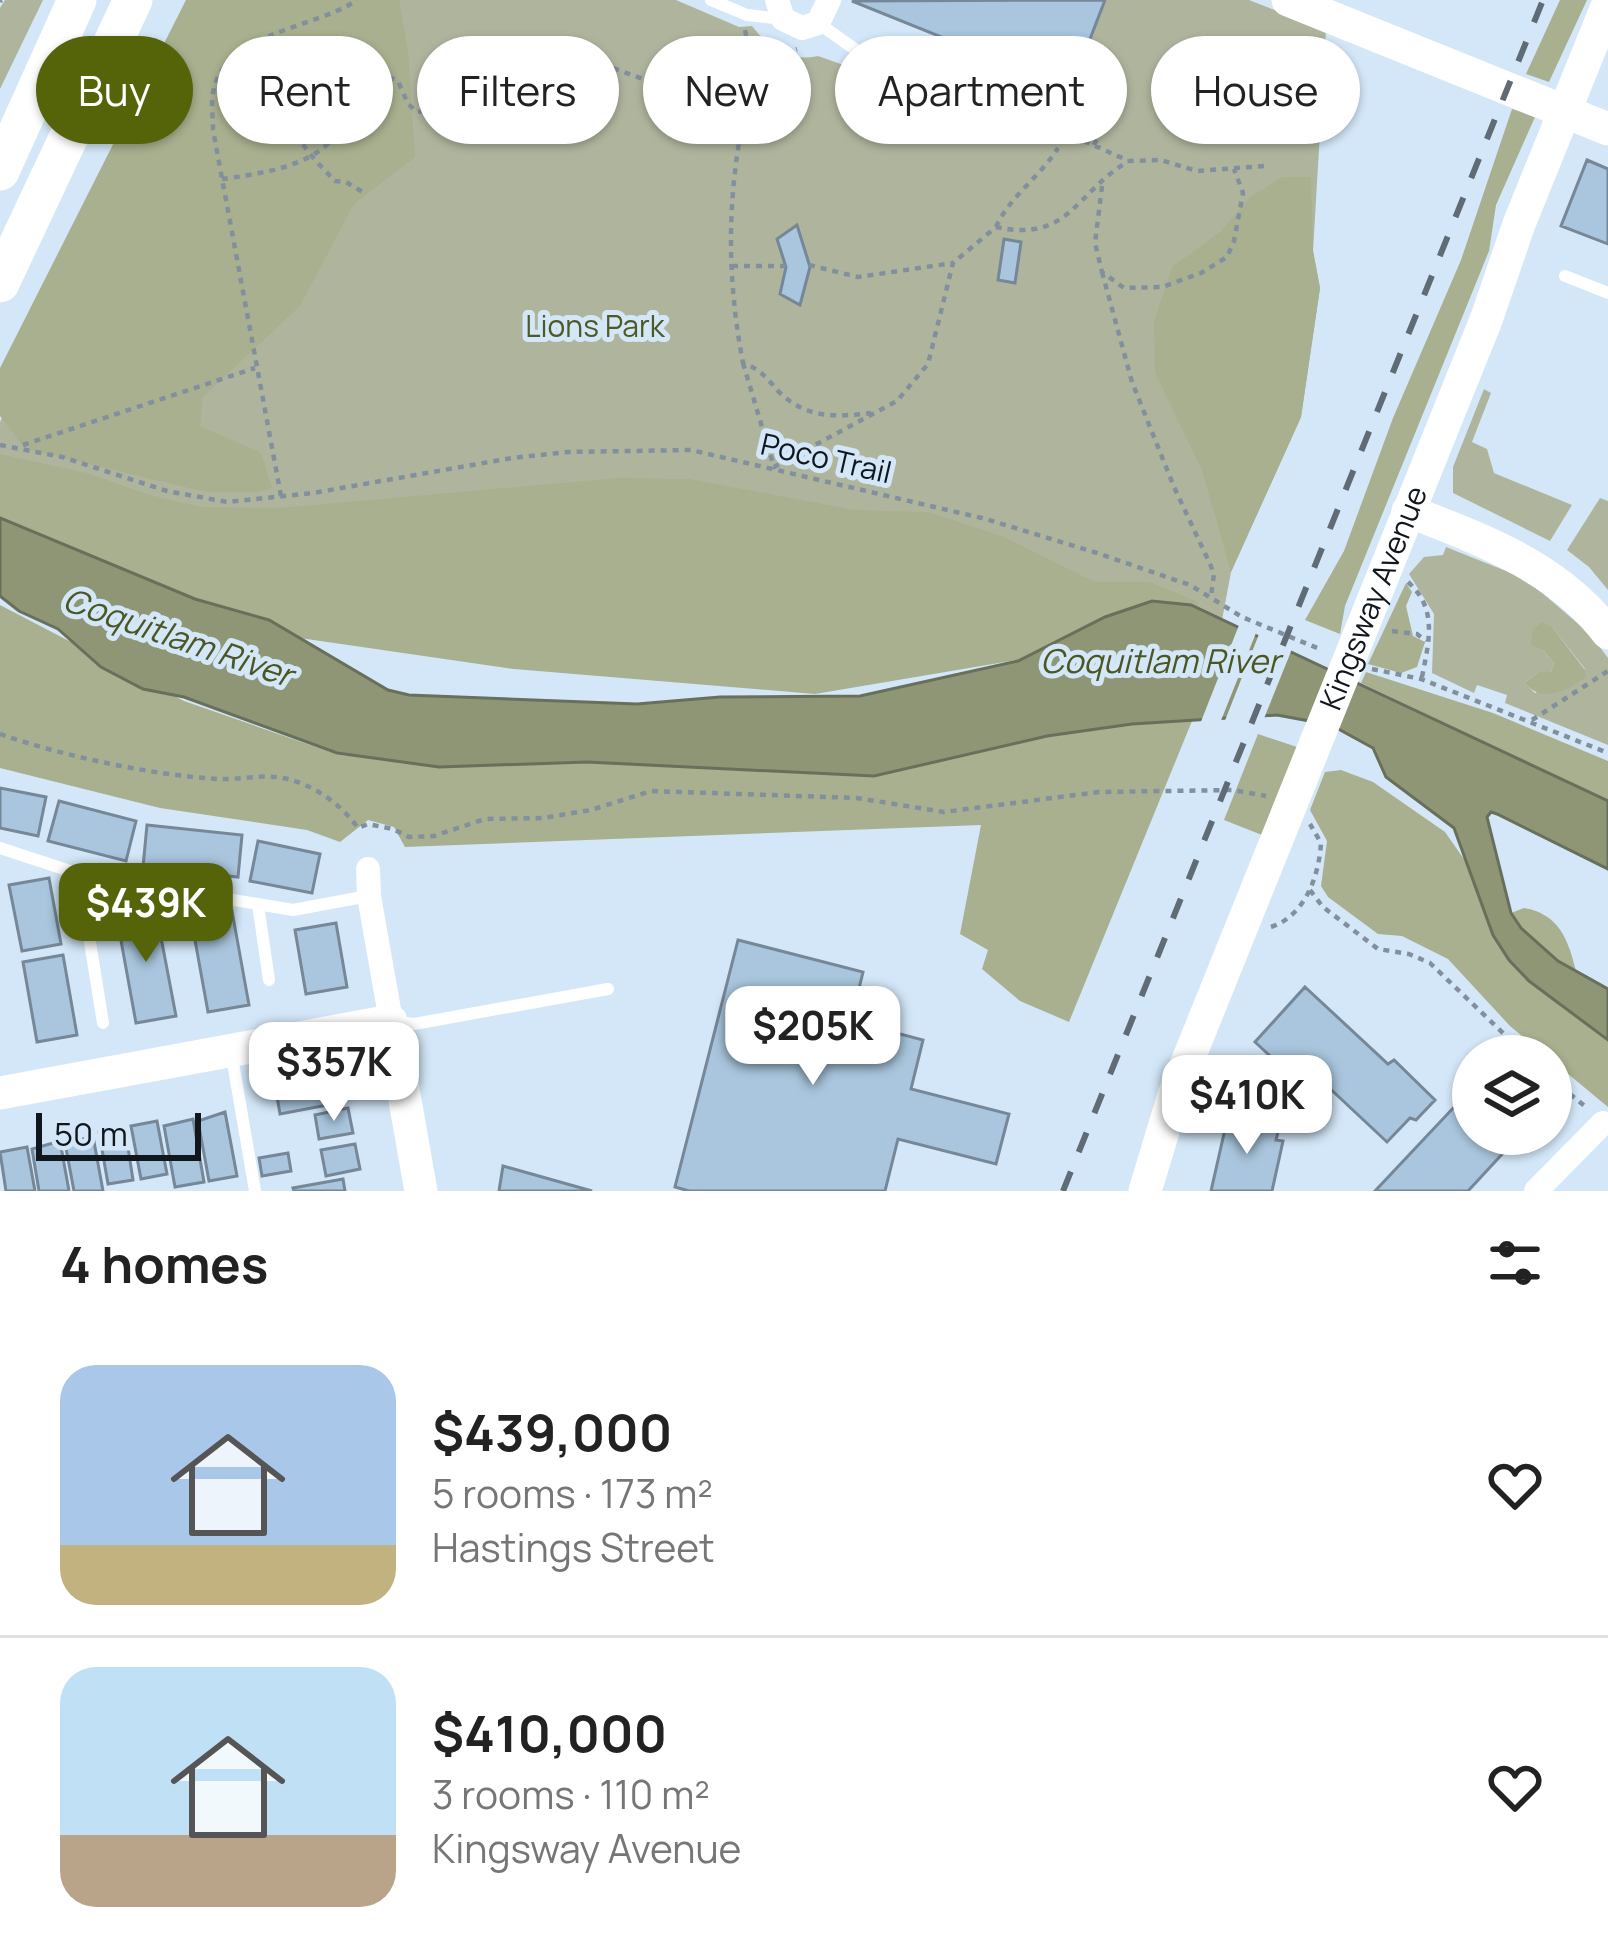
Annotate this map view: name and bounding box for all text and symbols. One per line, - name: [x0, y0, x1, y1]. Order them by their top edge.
- chip: Buy: [36, 36, 193, 144]
- chip: Rent: [217, 36, 393, 144]
- chip: Filters: [417, 36, 619, 144]
- chip: New: [643, 36, 811, 144]
- chip: Apartment: [835, 36, 1127, 144]
- chip: House: [1151, 36, 1360, 144]
- park label: Lions Park: [525, 305, 666, 346]
- street label: Poco Trail: [757, 423, 896, 492]
- street label: Kingsway Avenue: [1309, 479, 1436, 716]
- water label: Coquitlam River: [58, 576, 303, 698]
- water label: Coquitlam River: [1040, 638, 1284, 683]
- pin: $439K: [62, 863, 230, 965]
- text: $439K: [86, 875, 206, 929]
- pin: $205K: [729, 986, 897, 1088]
- text: $205K: [752, 998, 874, 1052]
- pin: $357K: [250, 1022, 418, 1124]
- text: $357K: [276, 1034, 392, 1088]
- map controls: [1452, 1035, 1572, 1155]
- button: layers: [1452, 1035, 1572, 1155]
- pin: $410K: [1163, 1055, 1331, 1157]
- text: $410K: [1189, 1067, 1305, 1121]
- scale bar: [36, 1107, 201, 1160]
- text: 50 m: [54, 1111, 128, 1156]
- text: 4 homes: [60, 1229, 268, 1298]
- icon: filters: [1482, 1230, 1548, 1296]
- text: $439,000: [432, 1397, 672, 1466]
- icon: home: [156, 1413, 300, 1557]
- icon: heart: [1482, 1452, 1548, 1518]
- text: 5 rooms · 173 m²: [432, 1466, 713, 1520]
- text: Hastings Street: [432, 1520, 715, 1574]
- text: $410,000: [432, 1698, 667, 1767]
- icon: home: [156, 1715, 300, 1859]
- icon: heart: [1482, 1754, 1548, 1820]
- text: 3 rooms · 110 m²: [432, 1767, 710, 1821]
- text: Kingsway Avenue: [432, 1821, 741, 1875]

